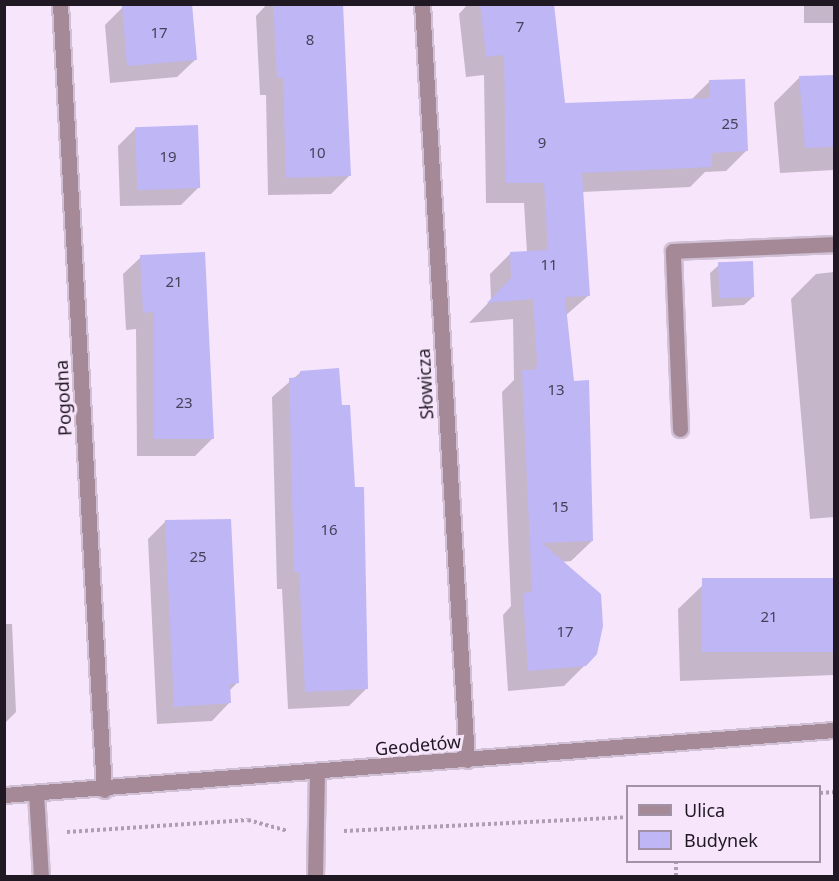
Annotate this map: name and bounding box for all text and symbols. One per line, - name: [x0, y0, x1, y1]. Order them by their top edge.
- house number: 7: [516, 18, 524, 36]
- house number: 17: [150, 24, 168, 42]
- house number: 8: [306, 31, 314, 49]
- house number: 25: [721, 115, 739, 133]
- house number: 9: [538, 134, 546, 152]
- house number: 10: [308, 144, 326, 162]
- house number: 19: [159, 148, 177, 166]
- house number: 11: [540, 256, 558, 274]
- house number: 21: [165, 273, 183, 291]
- street label: Słowicza: [412, 348, 438, 420]
- street label: Pogodna: [50, 359, 76, 437]
- house number: 13: [547, 381, 565, 399]
- house number: 23: [175, 394, 193, 412]
- house number: 15: [551, 498, 569, 516]
- house number: 16: [320, 521, 338, 539]
- house number: 25: [189, 548, 207, 566]
- house number: 21: [760, 608, 778, 626]
- house number: 17: [556, 623, 574, 641]
- street label: Geodetów: [374, 730, 462, 760]
- legend: [626, 785, 821, 863]
- text: Ulica: [684, 798, 725, 822]
- text: Budynek: [684, 828, 758, 852]

